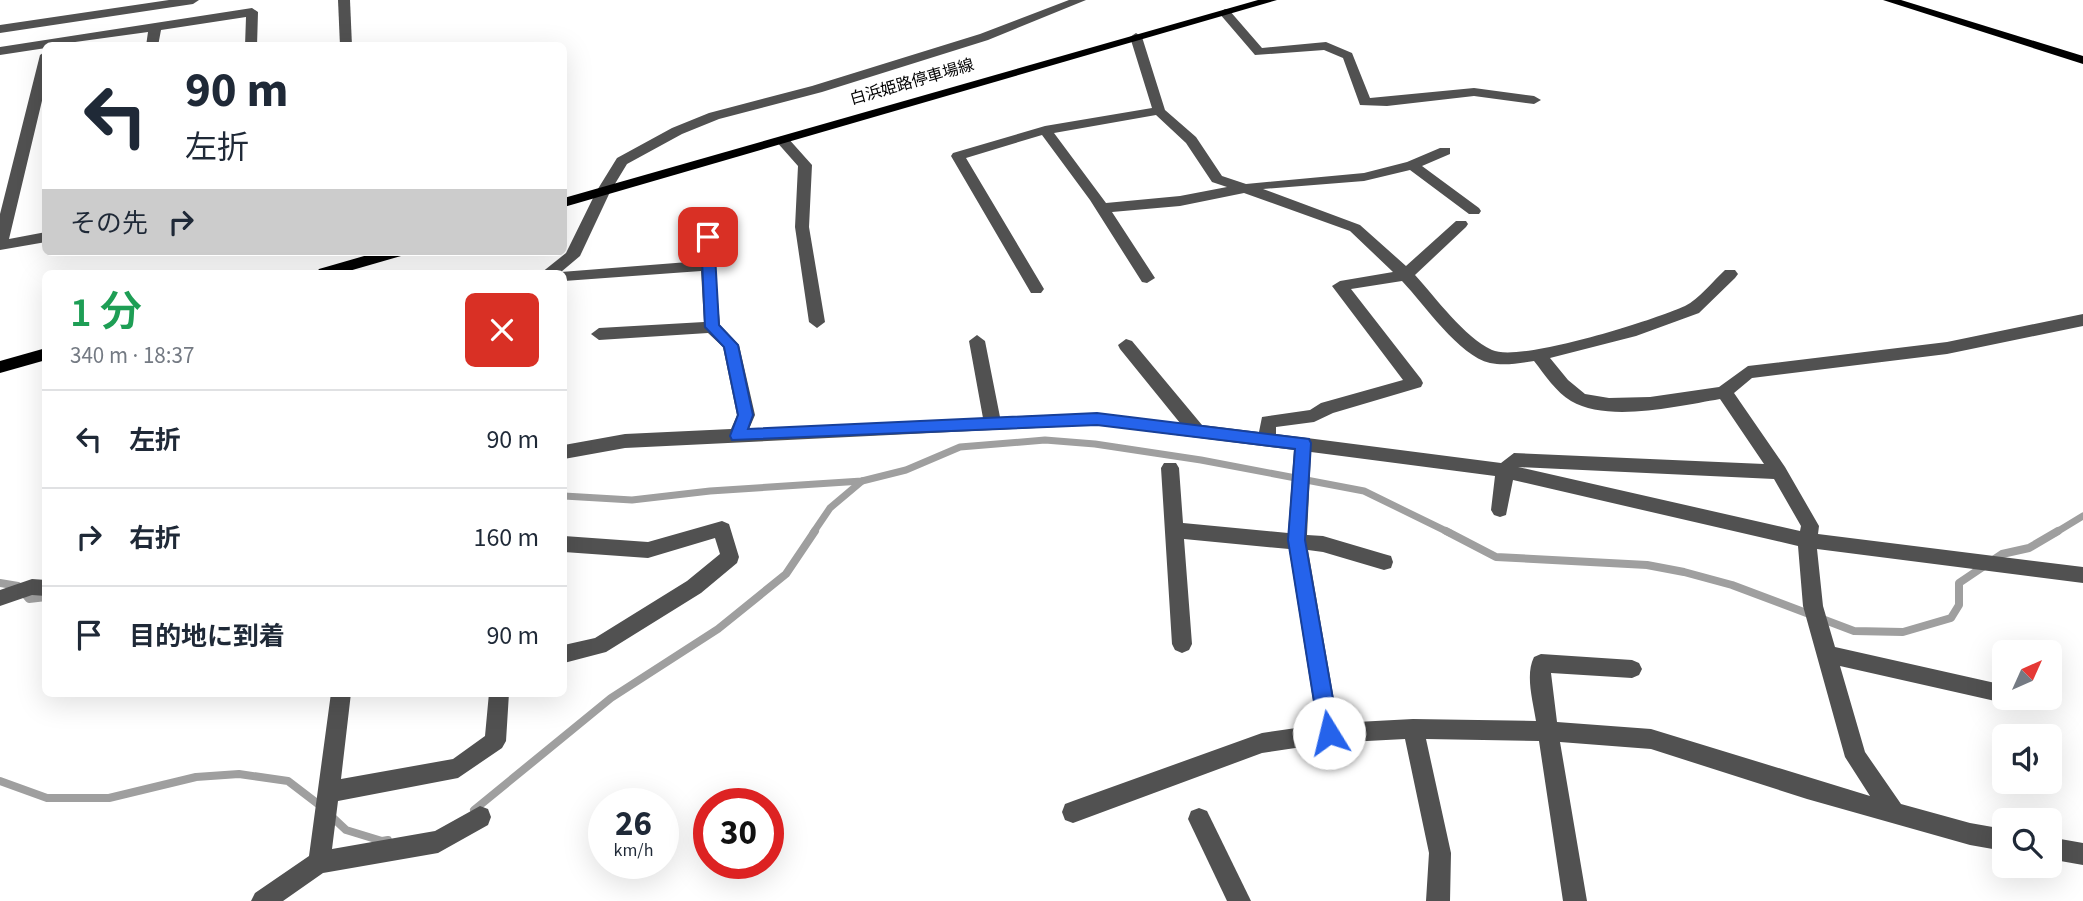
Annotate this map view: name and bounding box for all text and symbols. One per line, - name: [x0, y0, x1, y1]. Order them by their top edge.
- street label: 白浜姫路停車場線: [847, 54, 977, 110]
- text: 90 m: [185, 56, 289, 126]
- icon: left: [70, 70, 161, 161]
- text: 左折: [185, 125, 249, 171]
- icon: right: [162, 203, 200, 241]
- text: その先: [70, 205, 148, 242]
- pin: [678, 207, 738, 267]
- icon: arrive: [689, 218, 727, 256]
- text: 1 分: [70, 283, 142, 343]
- button: close: [465, 293, 539, 367]
- text: 340 m · 18:37: [70, 339, 194, 372]
- icon: left: [70, 420, 108, 458]
- text: 90 m: [486, 421, 539, 458]
- text: 左折: [129, 422, 181, 459]
- icon: right: [70, 518, 108, 556]
- text: 160 m: [473, 519, 539, 556]
- text: 右折: [129, 520, 181, 557]
- icon: arrive: [70, 616, 108, 654]
- text: 90 m: [486, 617, 539, 654]
- text: 目的地に到着: [129, 618, 285, 655]
- north arrow: [1992, 640, 2062, 710]
- map controls: [1992, 640, 2062, 878]
- position arrow: [1292, 696, 1366, 770]
- button: sound: [1992, 724, 2062, 794]
- speed limit sign: 30: [693, 788, 784, 879]
- text: 26: [615, 799, 652, 849]
- button: search: [1992, 808, 2062, 878]
- text: km/h: [614, 838, 653, 863]

